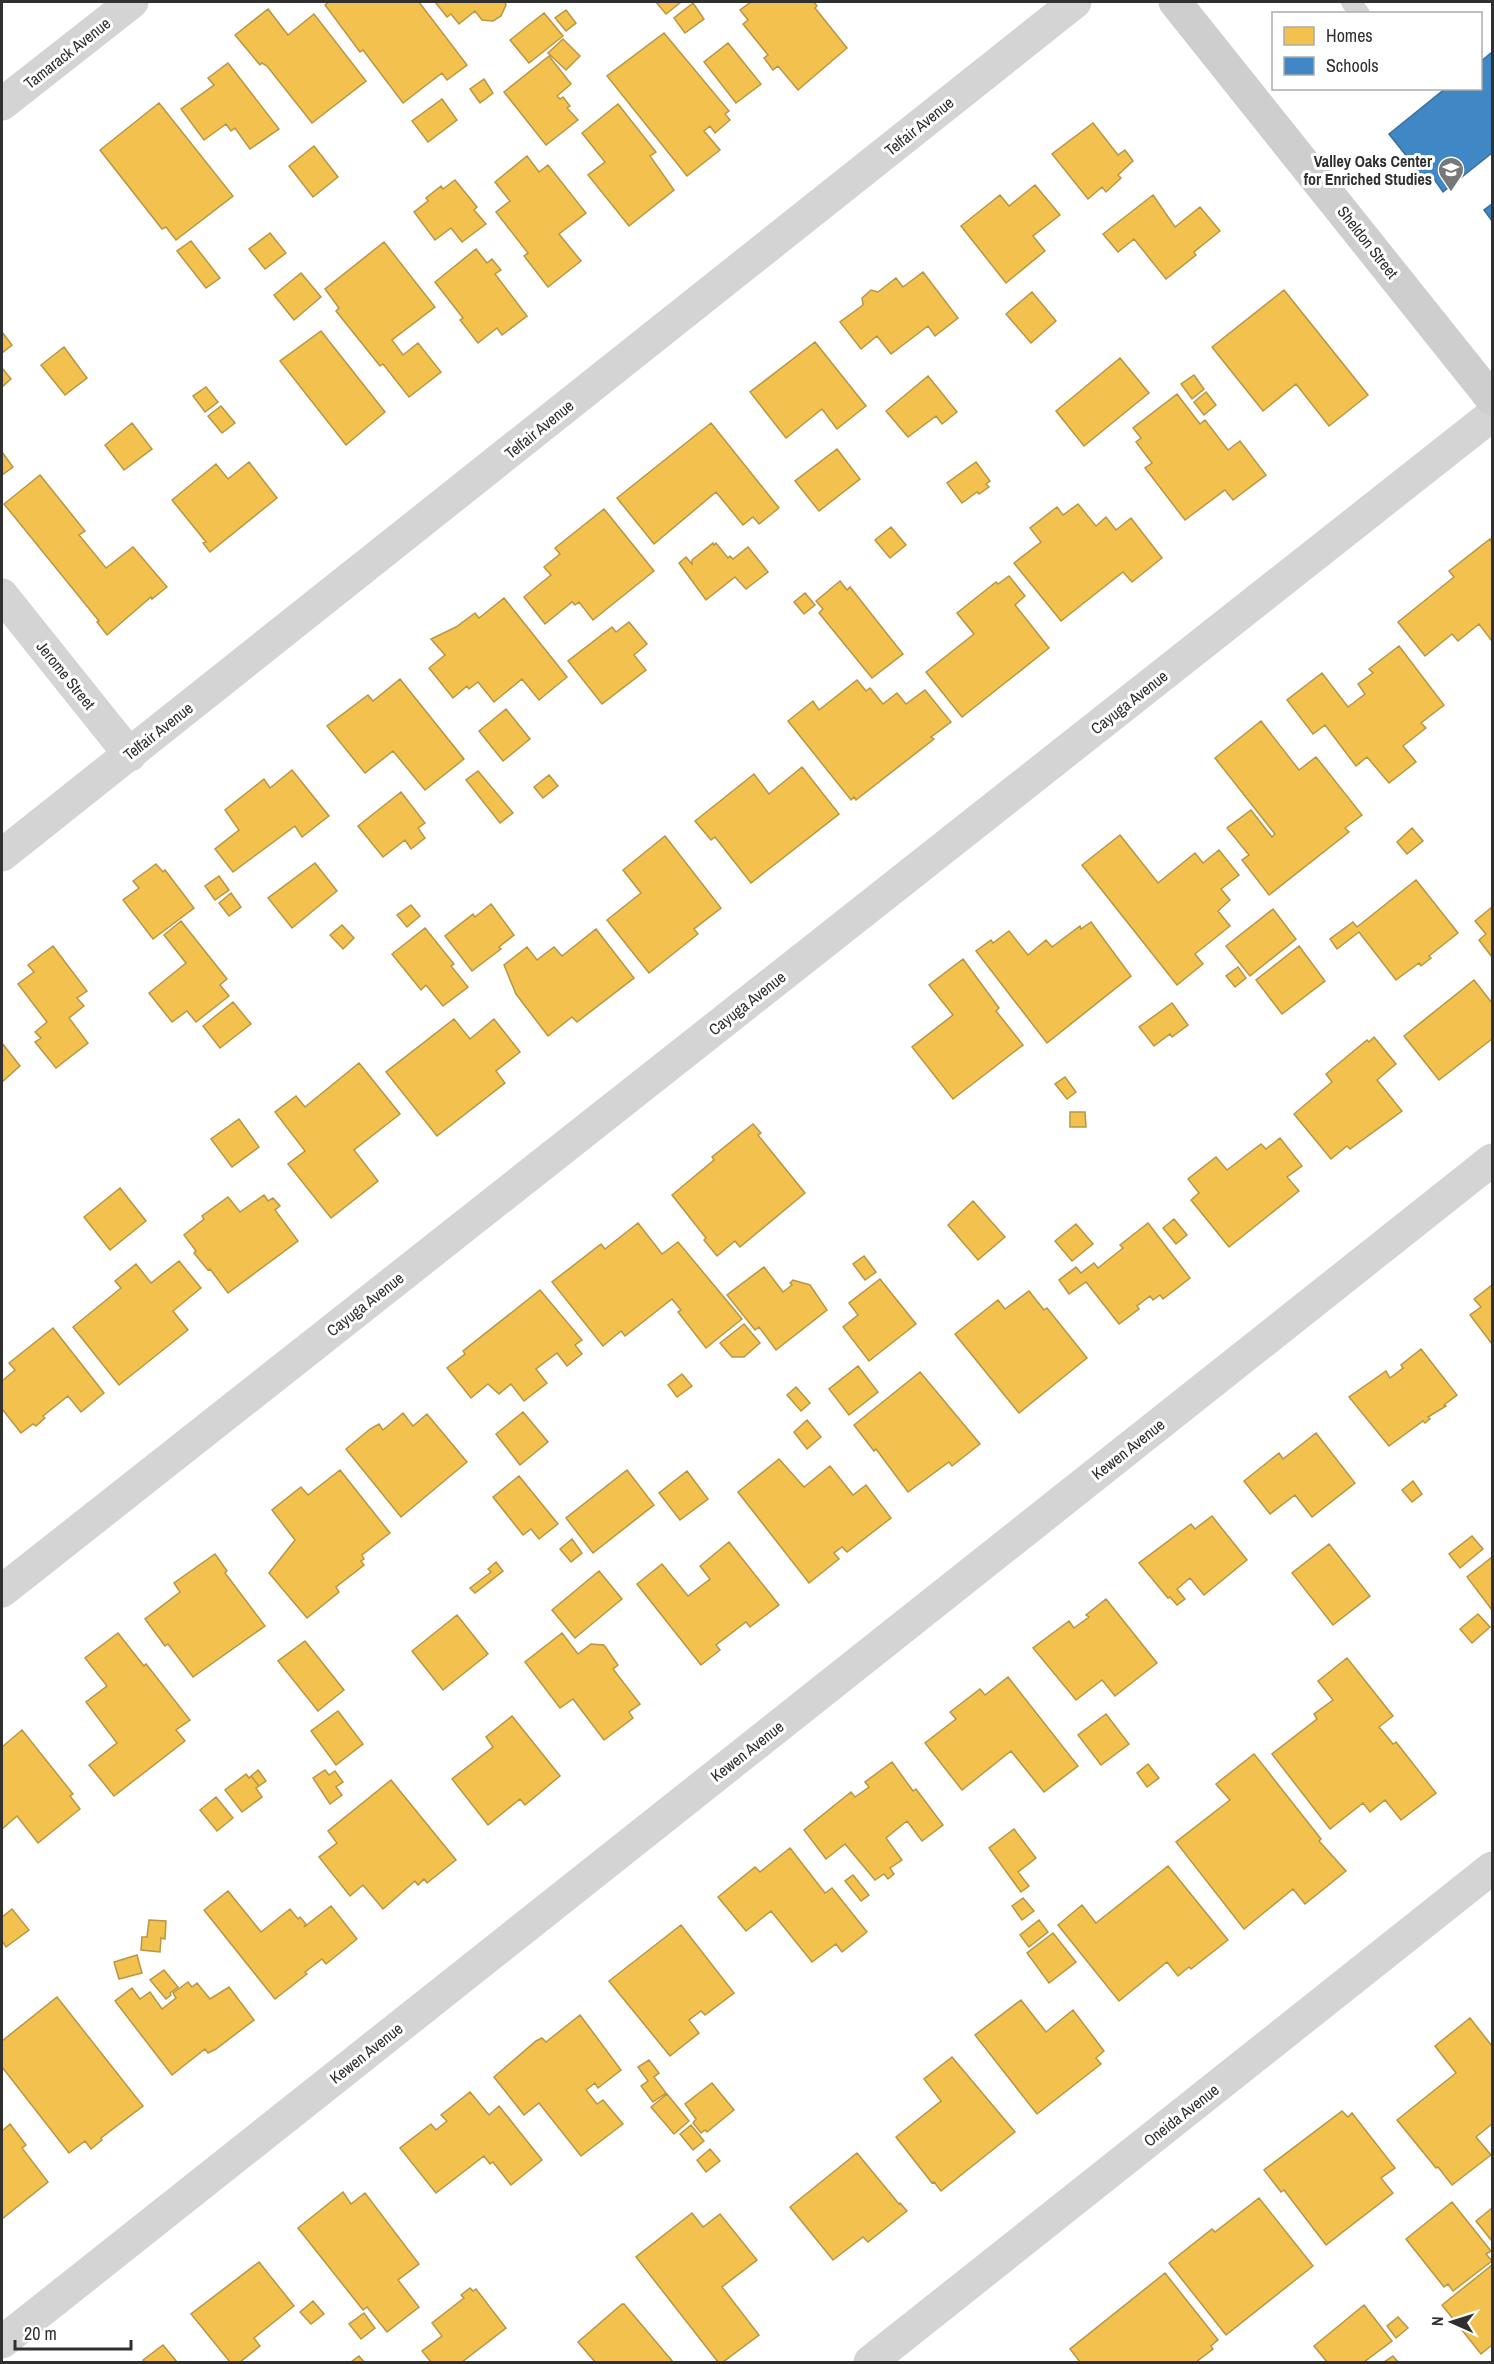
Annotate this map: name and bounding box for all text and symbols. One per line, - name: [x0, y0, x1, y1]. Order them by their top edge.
- street label: Tamarack Avenue: [19, 12, 115, 94]
- legend: [1272, 12, 1482, 90]
- text: Homes: [1326, 23, 1373, 48]
- text: Schools: [1326, 53, 1379, 78]
- street label: Telfair Avenue: [880, 91, 958, 161]
- place label: Valley Oaks Center for Enriched Studies: [1304, 150, 1433, 190]
- school or university icon: Valley Oaks Center for Enriched Studies: [1436, 155, 1466, 193]
- street label: Sheldon Street: [1333, 201, 1404, 283]
- street label: Telfair Avenue: [500, 394, 578, 464]
- street label: Jerome Street: [32, 636, 101, 714]
- street label: Cayuga Avenue: [1086, 665, 1172, 739]
- street label: Telfair Avenue: [119, 697, 197, 765]
- street label: Cayuga Avenue: [704, 966, 790, 1040]
- street label: Cayuga Avenue: [322, 1267, 408, 1341]
- street label: Kewen Avenue: [1087, 1413, 1169, 1485]
- street label: Kewen Avenue: [706, 1715, 788, 1787]
- street label: Kewen Avenue: [325, 2017, 407, 2089]
- street label: Oneida Avenue: [1139, 2079, 1223, 2151]
- north arrow: [1422, 2292, 1482, 2352]
- scale bar: [15, 2313, 130, 2351]
- text: N: [1426, 2316, 1448, 2327]
- text: 20 m: [24, 2321, 57, 2346]

